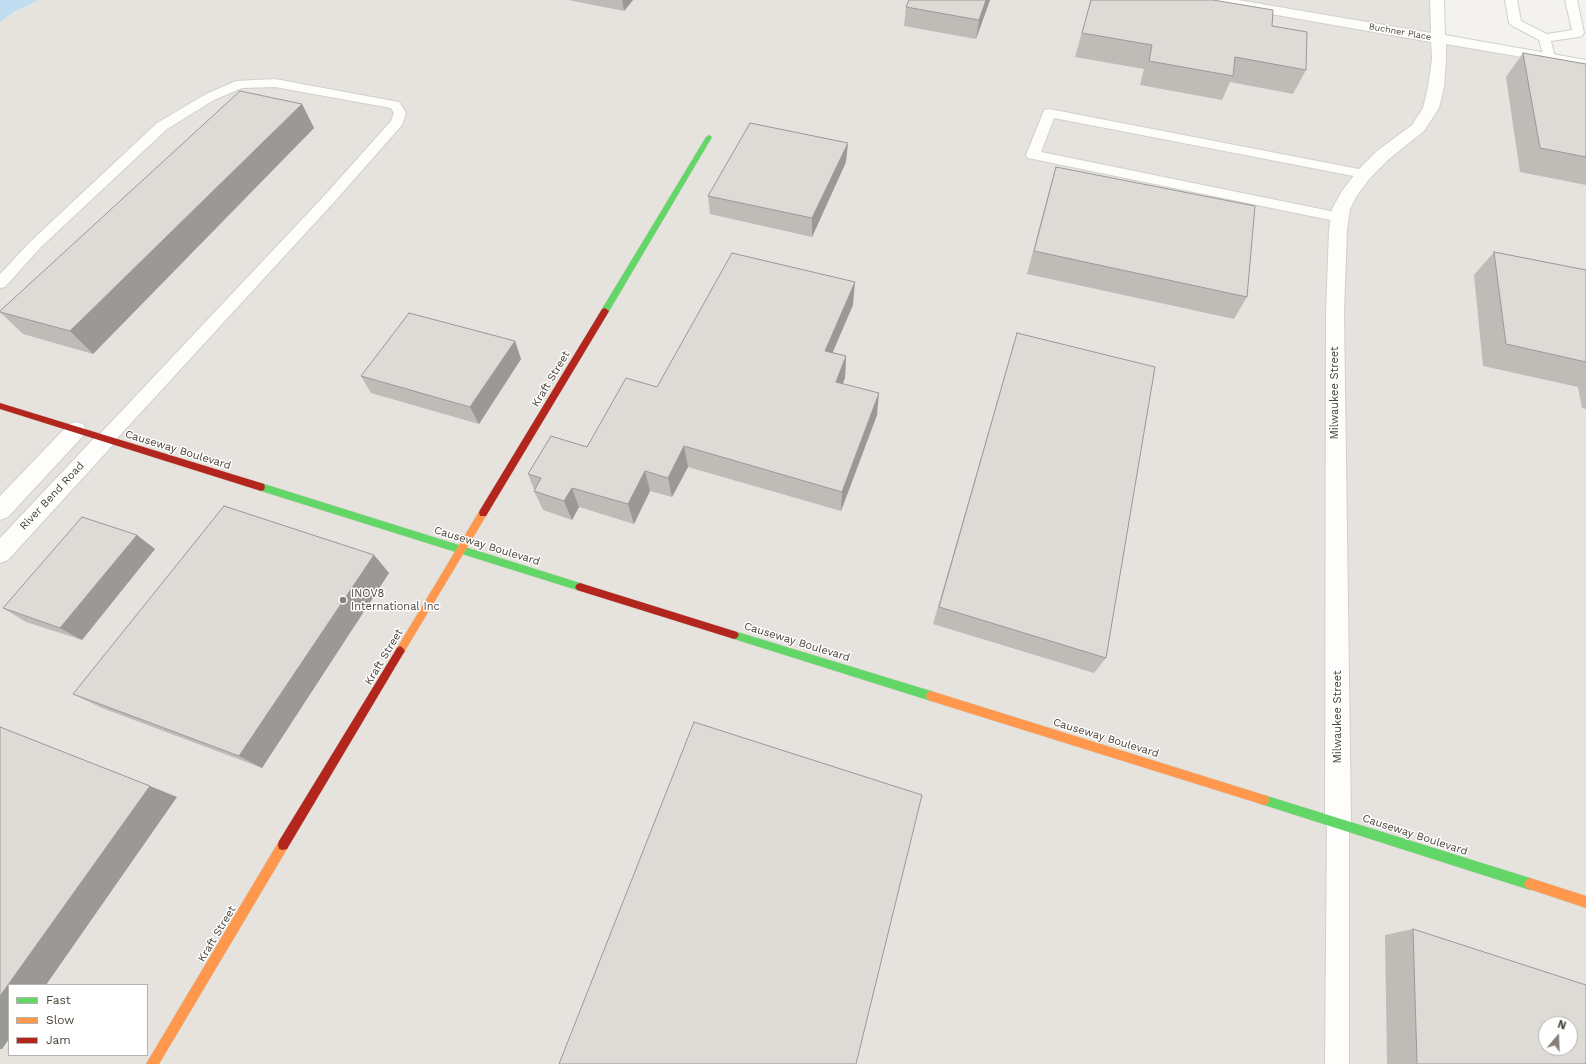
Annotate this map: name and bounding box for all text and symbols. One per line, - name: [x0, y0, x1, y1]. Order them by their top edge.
- street label: Buchner Place: [1368, 21, 1432, 43]
- street label: Milwaukee Street: [1328, 346, 1342, 440]
- street label: Kraft Street: [529, 349, 573, 409]
- street label: Causeway Boulevard: [123, 428, 233, 472]
- street label: River Bend Road: [17, 459, 87, 533]
- street label: Causeway Boulevard: [432, 524, 542, 568]
- place label: INOV8 International Inc: [351, 587, 440, 613]
- marker: INOV8 International Inc: [338, 595, 348, 605]
- street label: Causeway Boulevard: [742, 620, 852, 664]
- street label: Kraft Street: [362, 627, 406, 687]
- street label: Milwaukee Street: [1331, 670, 1345, 764]
- street label: Causeway Boulevard: [1051, 716, 1161, 760]
- street label: Causeway Boulevard: [1361, 812, 1469, 858]
- street label: Kraft Street: [195, 904, 239, 964]
- legend: [8, 984, 148, 1056]
- text: Fast: [46, 993, 71, 1007]
- text: Slow: [46, 1013, 74, 1027]
- north arrow: [1538, 1016, 1578, 1056]
- text: N: [1556, 1018, 1568, 1033]
- text: Jam: [46, 1033, 71, 1047]

